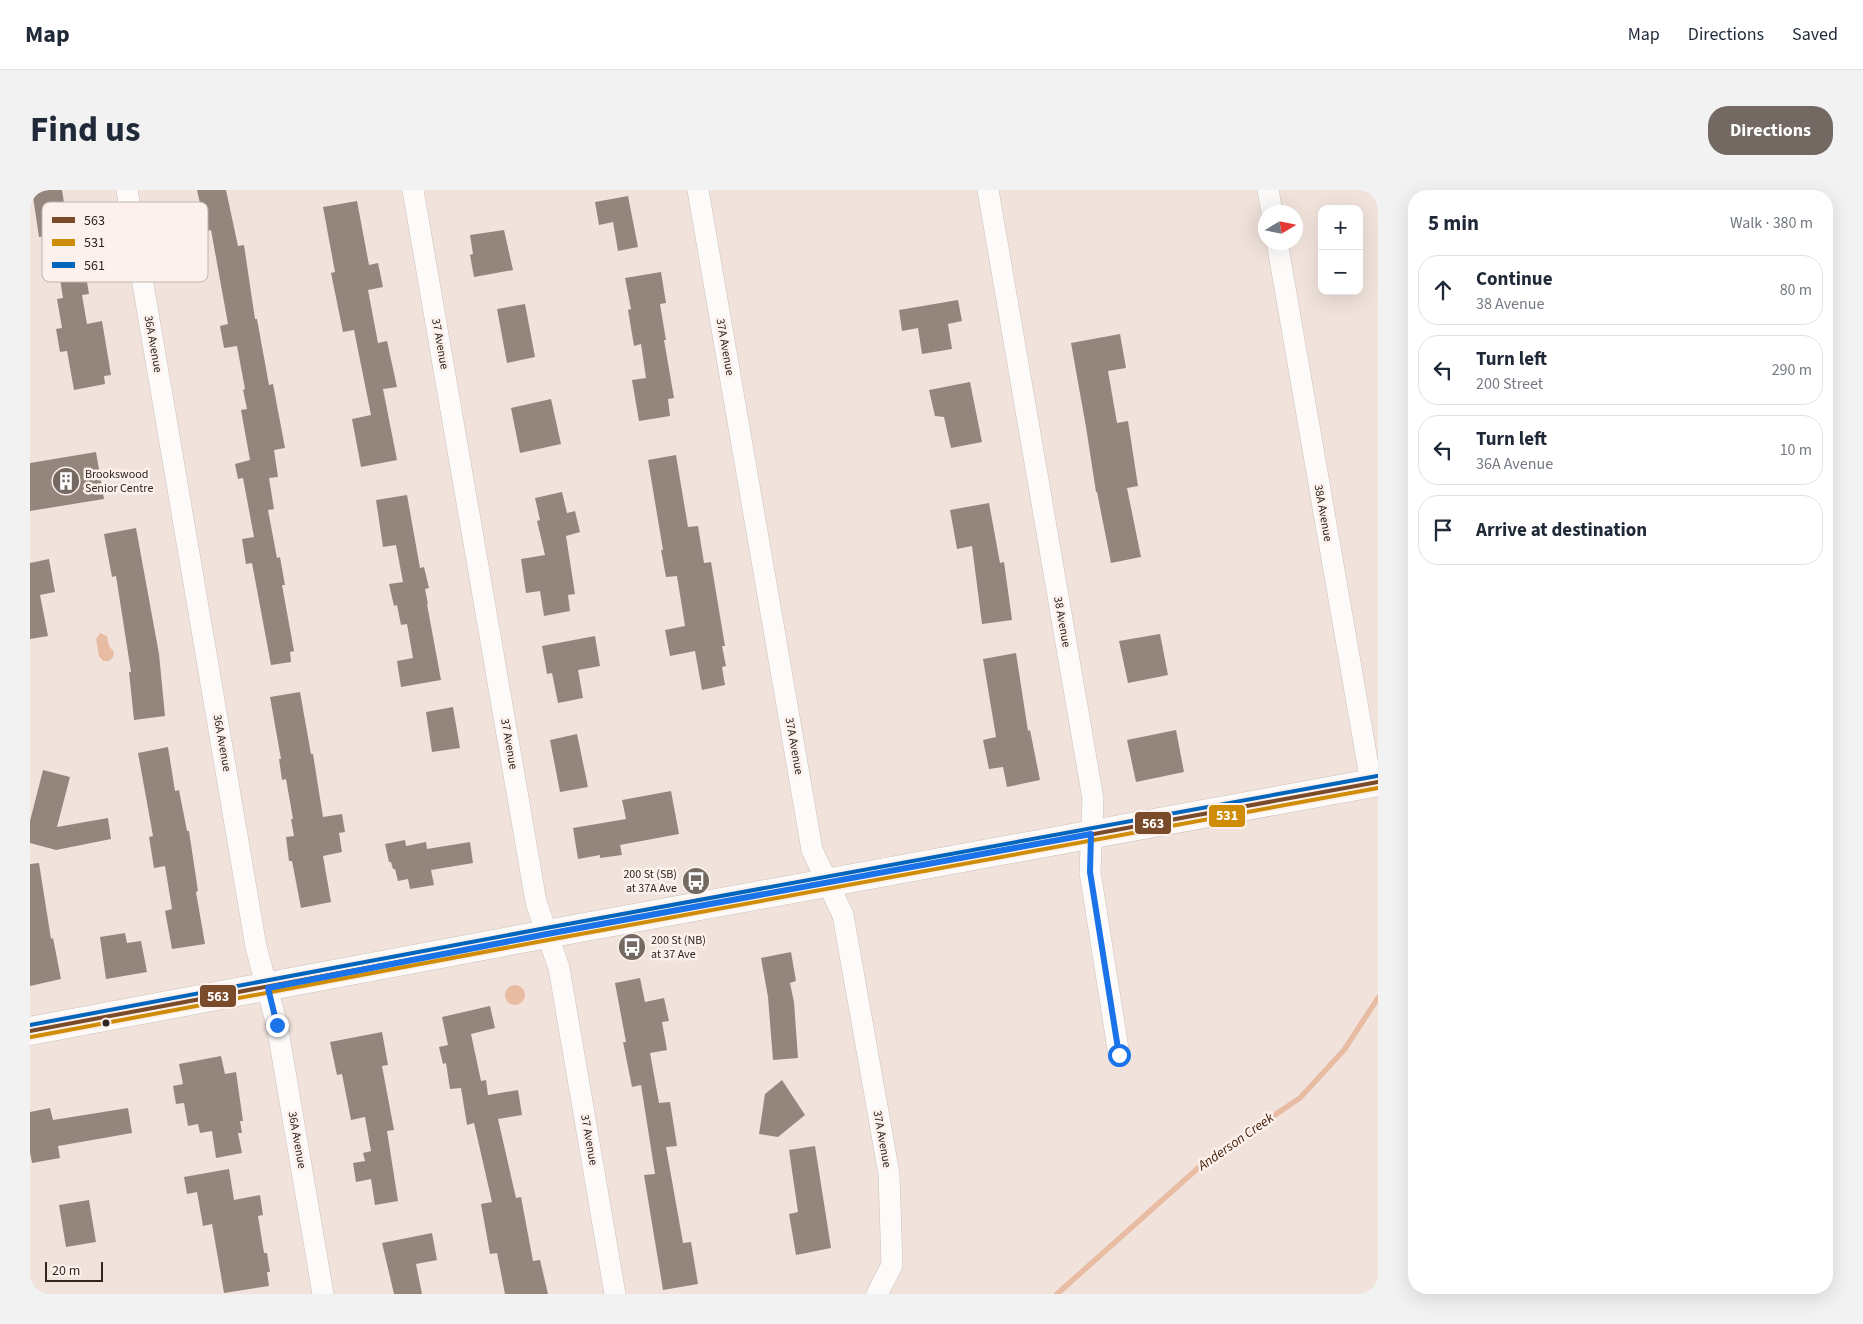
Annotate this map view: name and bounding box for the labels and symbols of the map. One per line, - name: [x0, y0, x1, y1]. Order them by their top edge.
- legend: [42, 202, 208, 282]
- north arrow: [1258, 205, 1303, 250]
- text: 563: [84, 211, 105, 231]
- text: 531: [84, 233, 105, 253]
- text: 561: [84, 256, 105, 276]
- street label: 36A Avenue: [140, 314, 166, 374]
- street label: 37 Avenue: [427, 317, 453, 371]
- street label: 37A Avenue: [712, 317, 738, 377]
- building icon: Brookswood Senior Centre: [51, 466, 81, 496]
- place label: Brookswood Senior Centre: [85, 466, 153, 497]
- street label: 38A Avenue: [1310, 483, 1336, 543]
- street label: 38 Avenue: [1049, 595, 1075, 649]
- street label: 36A Avenue: [209, 713, 235, 773]
- street label: 37A Avenue: [781, 716, 807, 776]
- street label: 37 Avenue: [496, 717, 522, 771]
- line badge: 531: [1208, 804, 1246, 828]
- text: 531: [1216, 806, 1238, 826]
- line badge: 563: [1134, 811, 1172, 835]
- text: 563: [1142, 814, 1164, 834]
- place label: 200 St (SB) at 37A Ave: [623, 866, 677, 897]
- bus stop icon: 200 St (SB) at 37A Ave: [681, 866, 711, 896]
- bus stop icon: 200 St (NB) at 37 Ave: [617, 932, 647, 962]
- place label: 200 St (NB) at 37 Ave: [651, 932, 706, 963]
- line badge: 563: [199, 984, 237, 1008]
- text: 563: [207, 987, 229, 1007]
- route end: [266, 1014, 289, 1037]
- unlabelled marker: [101, 1018, 111, 1028]
- route start: [1108, 1044, 1131, 1067]
- water label: Anderson Creek: [1193, 1108, 1278, 1176]
- street label: 37A Avenue: [869, 1109, 895, 1169]
- street label: 36A Avenue: [284, 1110, 310, 1170]
- street label: 37 Avenue: [576, 1113, 602, 1167]
- scale bar: [45, 1259, 102, 1282]

